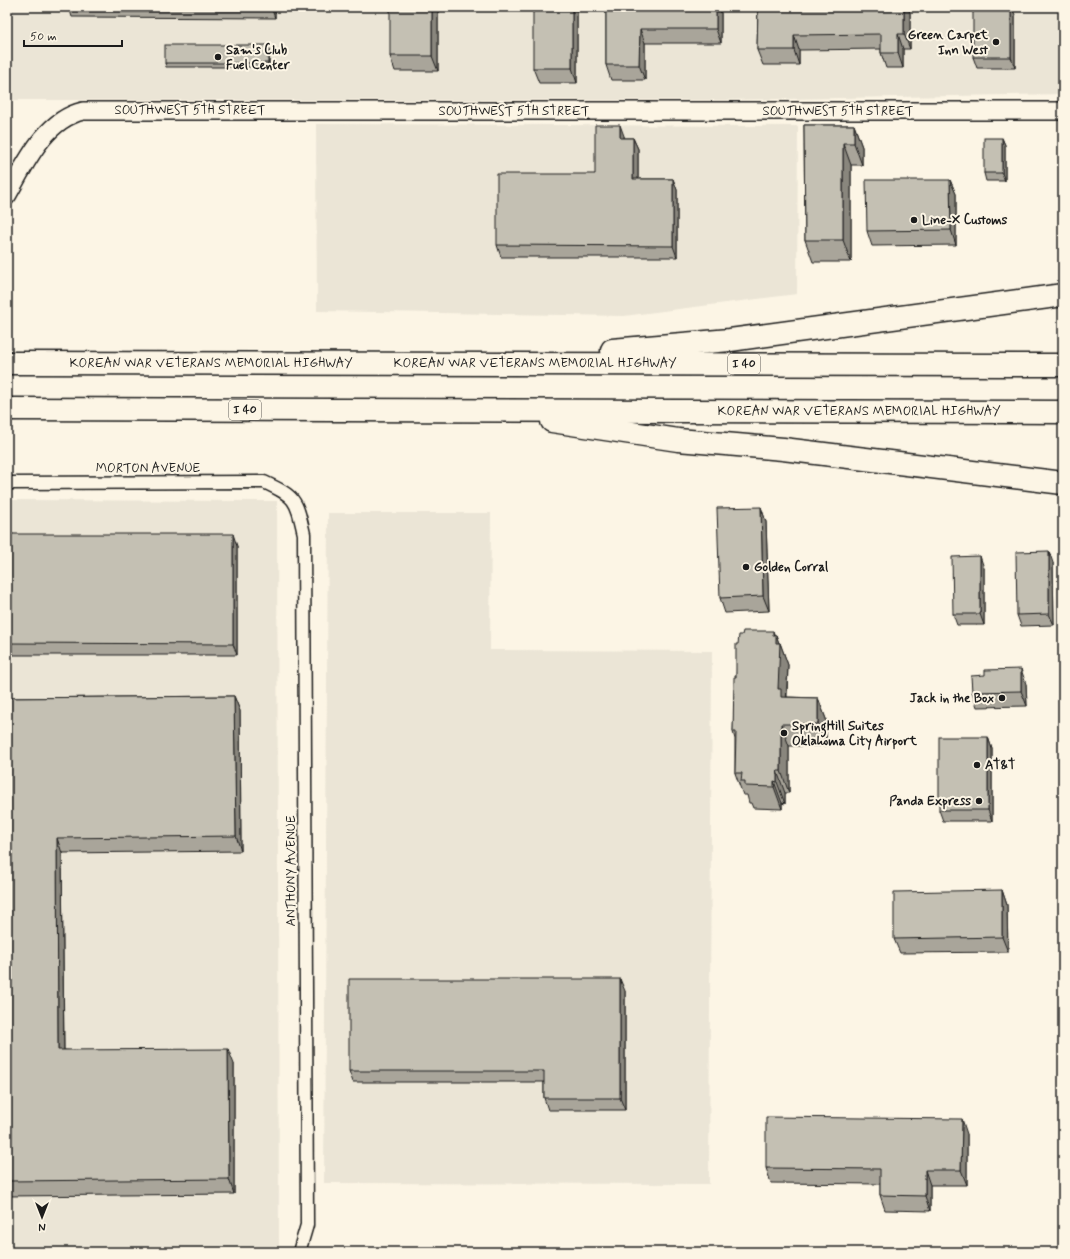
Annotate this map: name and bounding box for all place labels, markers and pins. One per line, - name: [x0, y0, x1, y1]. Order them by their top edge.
- place label: Green Carpet Inn West: [908, 27, 989, 59]
- marker: Green Carpet Inn West: [991, 37, 1001, 47]
- place label: Sam's Club Fuel Center: [226, 42, 291, 74]
- marker: Sam's Club Fuel Center: [213, 52, 223, 62]
- place label: Line-X Customs: [922, 212, 1008, 229]
- marker: Line-X Customs: [909, 215, 919, 225]
- place label: Golden Corral: [754, 559, 829, 576]
- marker: Golden Corral: [741, 562, 751, 572]
- place label: Jack in the Box: [909, 690, 994, 707]
- marker: Jack in the Box: [997, 693, 1007, 703]
- place label: SpringHill Suites Oklahoma City Airport: [792, 718, 917, 750]
- marker: SpringHill Suites Oklahoma City Airport: [779, 728, 789, 738]
- place label: AT&T: [985, 757, 1016, 774]
- marker: AT&T: [972, 760, 982, 770]
- place label: Panda Express: [889, 793, 971, 810]
- marker: Panda Express: [974, 796, 984, 806]

